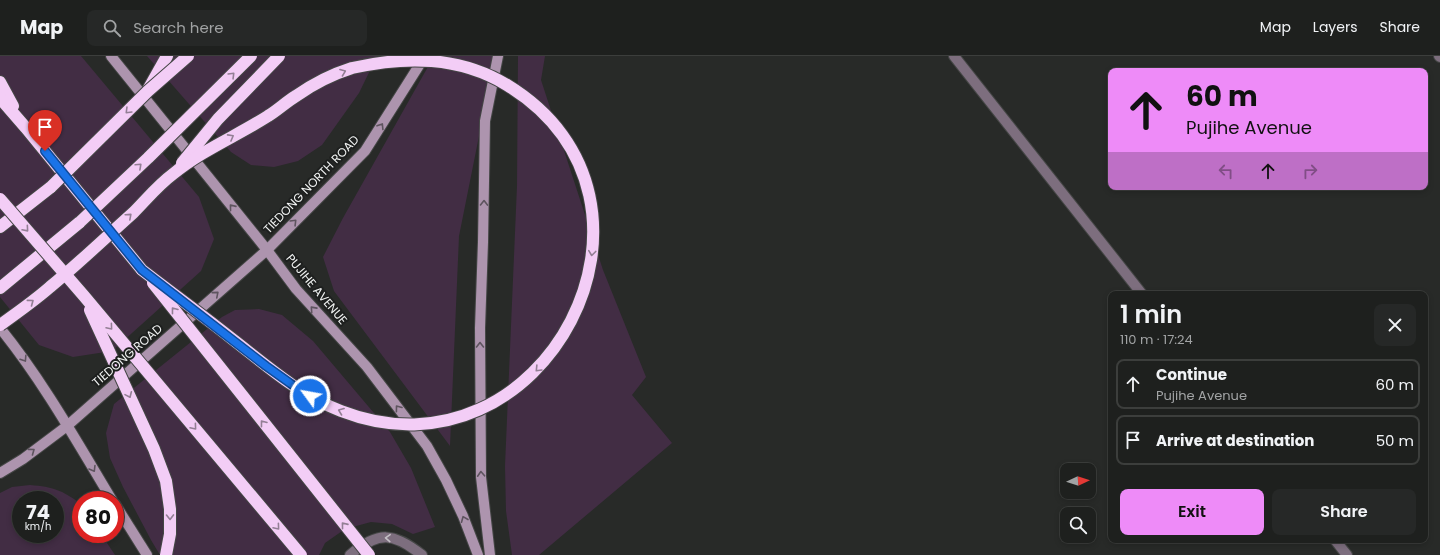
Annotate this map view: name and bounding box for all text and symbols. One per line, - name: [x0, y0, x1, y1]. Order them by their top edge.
- search box: [87, 10, 367, 46]
- text: Map: [20, 14, 63, 41]
- icon: search: [101, 17, 123, 39]
- text: Search here: [133, 17, 224, 38]
- text: Map: [1260, 17, 1291, 37]
- text: Layers: [1313, 17, 1357, 37]
- text: Share: [1379, 17, 1420, 37]
- one-way arrow: [339, 68, 346, 76]
- one-way arrow: [227, 72, 235, 80]
- text: 60 m: [1186, 77, 1258, 116]
- icon: ahead: [1120, 84, 1172, 136]
- one-way arrow: [125, 106, 133, 114]
- pin: [28, 110, 62, 151]
- text: Pujihe Avenue: [1186, 115, 1312, 140]
- icon: arrive: [34, 116, 56, 138]
- one-way arrow: [376, 123, 383, 130]
- street label: TIEDONG NORTH ROAD: [259, 131, 363, 237]
- one-way arrow: [227, 134, 234, 141]
- icon: left: [1215, 160, 1237, 182]
- icon: ahead: [1257, 160, 1279, 182]
- icon: right: [1299, 160, 1321, 182]
- one-way arrow: [134, 163, 142, 171]
- one-way arrow: [479, 200, 488, 206]
- one-way arrow: [230, 205, 237, 212]
- one-way arrow: [124, 214, 132, 221]
- one-way arrow: [289, 219, 297, 227]
- one-way arrow: [21, 224, 28, 231]
- street label: PUJIHE AVENUE: [283, 250, 351, 328]
- one-way arrow: [588, 250, 597, 256]
- one-way arrow: [212, 292, 219, 299]
- text: 1 min: [1120, 298, 1182, 331]
- one-way arrow: [27, 299, 34, 307]
- button: close: [1374, 304, 1416, 346]
- one-way arrow: [311, 306, 318, 313]
- one-way arrow: [172, 307, 179, 314]
- street label: TIEDONG ROAD: [88, 320, 166, 390]
- one-way arrow: [106, 323, 113, 330]
- text: 110 m · 17:24: [1120, 330, 1193, 349]
- one-way arrow: [476, 342, 484, 348]
- one-way arrow: [19, 355, 26, 362]
- one-way arrow: [535, 364, 543, 372]
- text: Continue: [1156, 364, 1227, 385]
- icon: ahead: [1122, 373, 1144, 395]
- text: 60 m: [1376, 374, 1414, 395]
- position arrow: [289, 375, 331, 417]
- text: Pujihe Avenue: [1156, 386, 1247, 405]
- one-way arrow: [124, 391, 132, 399]
- one-way arrow: [395, 405, 402, 412]
- one-way arrow: [338, 407, 345, 415]
- one-way arrow: [261, 421, 268, 428]
- one-way arrow: [189, 422, 196, 430]
- icon: arrive: [1122, 429, 1144, 451]
- text: Arrive at destination: [1156, 430, 1314, 451]
- text: 50 m: [1376, 430, 1414, 451]
- one-way arrow: [28, 449, 35, 456]
- north arrow: [1060, 463, 1096, 499]
- map controls: [1060, 463, 1096, 543]
- one-way arrow: [89, 465, 96, 472]
- one-way arrow: [477, 471, 486, 478]
- button: Exit: [1120, 489, 1264, 535]
- button: Share: [1272, 489, 1416, 535]
- speed limit sign: 80: [72, 491, 124, 543]
- text: 74: [26, 498, 50, 526]
- button: search: [1060, 507, 1096, 543]
- one-way arrow: [166, 514, 174, 520]
- one-way arrow: [461, 515, 469, 523]
- text: km/h: [25, 519, 51, 534]
- one-way arrow: [273, 522, 280, 529]
- one-way arrow: [342, 522, 349, 529]
- one-way arrow: [385, 534, 391, 542]

